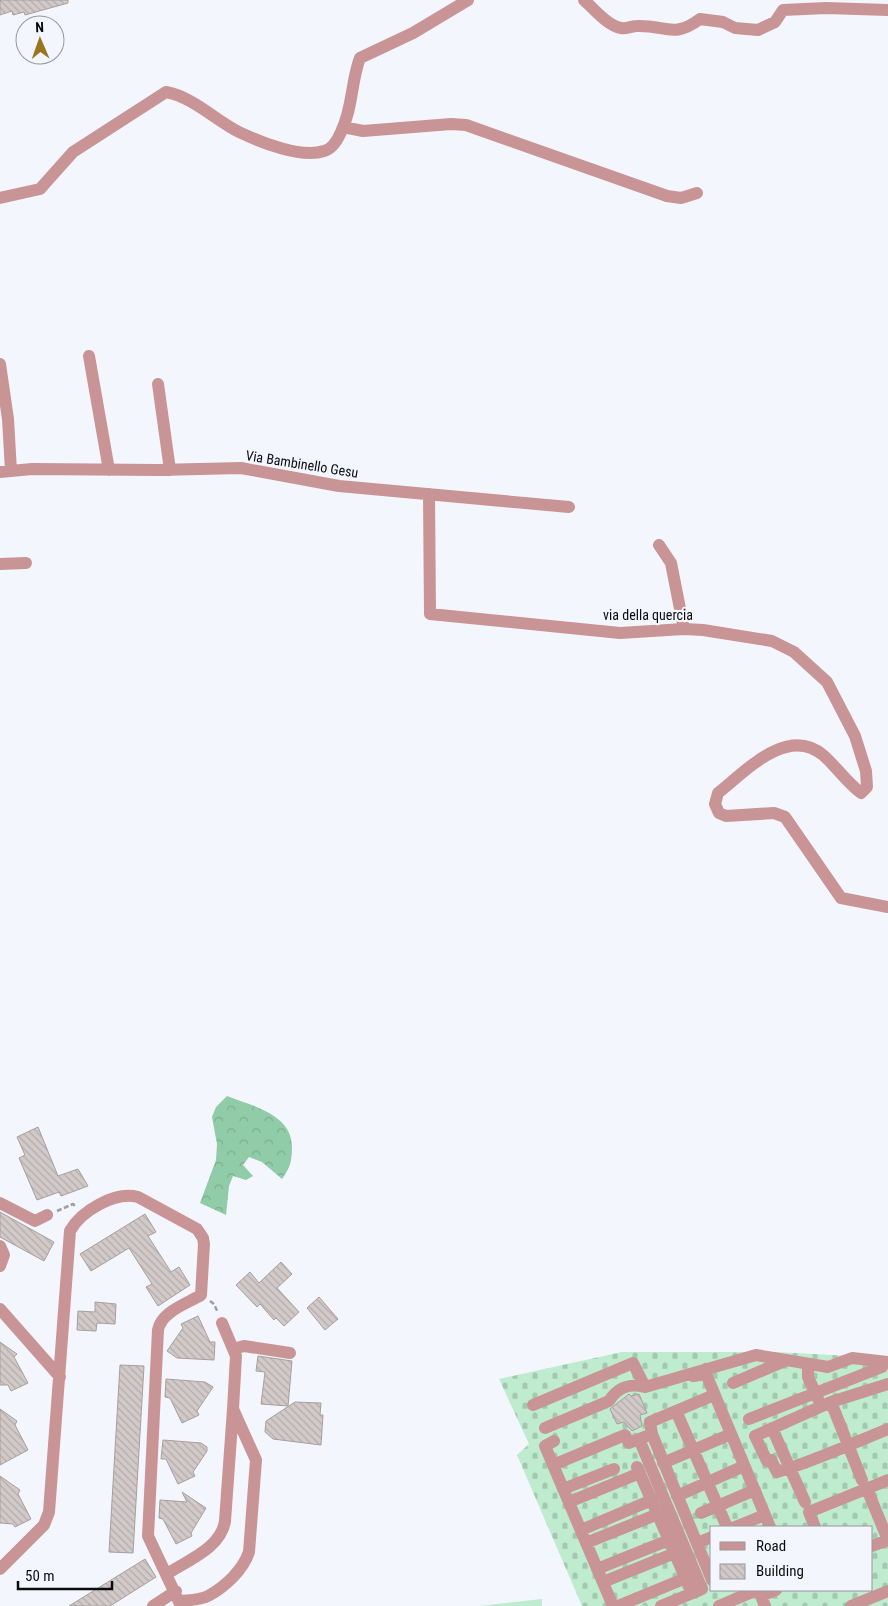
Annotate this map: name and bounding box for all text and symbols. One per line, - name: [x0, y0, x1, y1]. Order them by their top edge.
- north arrow: [15, 15, 65, 65]
- text: N: [35, 19, 44, 35]
- street label: Via Bambinello Gesu: [244, 447, 360, 481]
- street label: via della quercia: [603, 607, 693, 623]
- legend: [710, 1526, 873, 1591]
- text: Road: [756, 1537, 786, 1555]
- scale bar: [18, 1558, 111, 1590]
- text: Building: [756, 1562, 804, 1580]
- text: 50 m: [25, 1567, 55, 1585]

